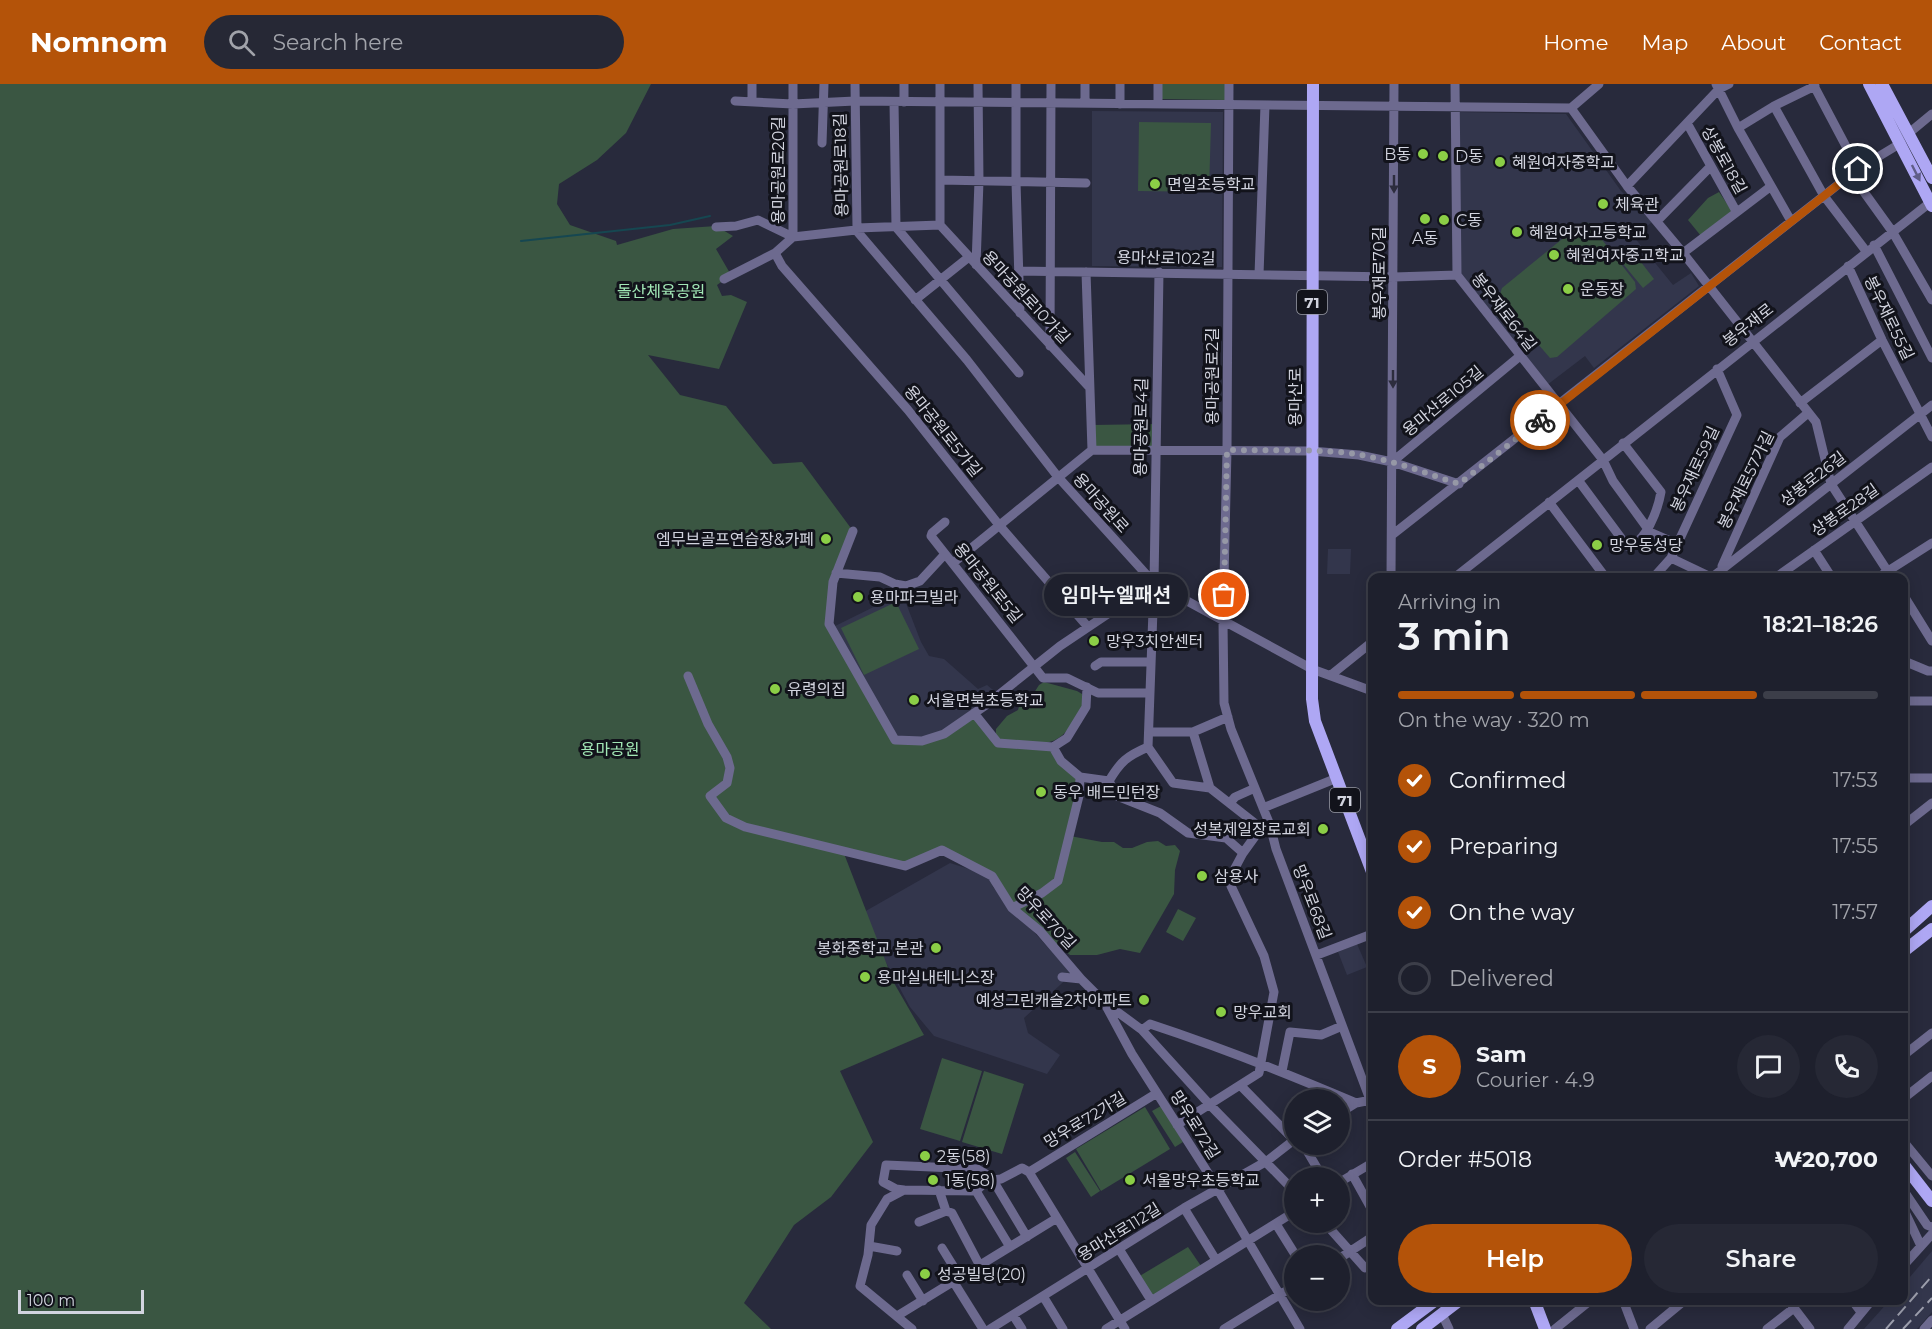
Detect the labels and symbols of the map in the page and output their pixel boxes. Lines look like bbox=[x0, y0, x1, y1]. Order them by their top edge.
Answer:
street label: 용마공원로18길 bbox=[831, 113, 851, 217]
street label: 용마공원로20길 bbox=[769, 116, 788, 224]
street label: 상봉로18길 bbox=[1698, 123, 1750, 197]
pin bbox=[1832, 143, 1883, 194]
place label: B동 bbox=[1384, 145, 1411, 164]
marker: B동 bbox=[1416, 147, 1430, 161]
place label: D동 bbox=[1455, 147, 1483, 166]
marker: D동 bbox=[1436, 149, 1450, 163]
place label: 혜원여자중학교 bbox=[1512, 153, 1615, 172]
marker: 혜원여자중학교 bbox=[1493, 155, 1507, 169]
one-way arrow bbox=[1911, 165, 1920, 182]
place label: 면일초등학교 bbox=[1167, 175, 1255, 194]
one-way arrow bbox=[1389, 175, 1399, 194]
marker: 면일초등학교 bbox=[1148, 177, 1162, 191]
place label: 체육관 bbox=[1615, 195, 1659, 214]
marker: 체육관 bbox=[1596, 197, 1610, 211]
place label: C동 bbox=[1456, 211, 1482, 230]
marker: A동 bbox=[1418, 212, 1432, 226]
marker: C동 bbox=[1437, 213, 1451, 227]
place label: 혜원여자고등학교 bbox=[1529, 223, 1647, 242]
marker: 혜원여자고등학교 bbox=[1510, 225, 1524, 239]
street label: 봉우재로70길 bbox=[1370, 226, 1389, 320]
place label: A동 bbox=[1412, 229, 1438, 248]
place label: 혜원여자중고학교 bbox=[1566, 246, 1684, 265]
street label: 용마공원로10가길 bbox=[978, 247, 1074, 347]
street label: 용마산로102길 bbox=[1116, 248, 1216, 268]
marker: 혜원여자중고학교 bbox=[1547, 248, 1561, 262]
street label: 봉우재로64길 bbox=[1468, 269, 1540, 355]
street label: 봉우재로55길 bbox=[1860, 273, 1918, 363]
place label: 운동장 bbox=[1580, 280, 1624, 299]
park label: 돌산체육공원 bbox=[617, 282, 705, 301]
marker: 운동장 bbox=[1561, 282, 1575, 296]
road number: 71 bbox=[1297, 290, 1327, 314]
street label: 봉우재로 bbox=[1719, 299, 1777, 351]
street label: 용마공원로2길 bbox=[1203, 327, 1222, 425]
street label: 용마산로105길 bbox=[1399, 362, 1487, 440]
street label: 용마산로 bbox=[1286, 367, 1305, 426]
one-way arrow bbox=[1388, 370, 1398, 389]
street label: 용마공원로4길 bbox=[1131, 377, 1151, 477]
street label: 용마공원로5가길 bbox=[900, 381, 986, 481]
courier bbox=[1510, 390, 1570, 450]
street label: 봉우재로59길 bbox=[1667, 423, 1723, 515]
street label: 봉우재로57가길 bbox=[1714, 428, 1778, 532]
street label: 상봉로26길 bbox=[1777, 448, 1849, 510]
street label: 용마공원로 bbox=[1069, 469, 1133, 537]
street label: 상봉로28길 bbox=[1808, 480, 1882, 540]
place label: 엠무브골프연습장&카페 bbox=[656, 530, 814, 549]
marker: 엠무브골프연습장&카페 bbox=[819, 532, 833, 546]
place label: 망우동성당 bbox=[1609, 536, 1683, 555]
marker: 망우동성당 bbox=[1590, 538, 1604, 552]
street label: 용마공원로5길 bbox=[950, 539, 1026, 627]
pin bbox=[1198, 569, 1249, 620]
callout: 임마누엘패션 bbox=[1044, 574, 1188, 616]
place label: 용마파크빌라 bbox=[870, 588, 959, 607]
marker: 용마파크빌라 bbox=[851, 590, 865, 604]
place label: 망우3치안센터 bbox=[1106, 632, 1203, 651]
marker: 망우3치안센터 bbox=[1087, 634, 1101, 648]
place label: 유령의집 bbox=[787, 680, 846, 699]
marker: 유령의집 bbox=[768, 682, 782, 696]
place label: 서울면북초등학교 bbox=[926, 691, 1044, 710]
marker: 서울면북초등학교 bbox=[907, 693, 921, 707]
park label: 용마공원 bbox=[581, 740, 639, 759]
place label: 동우 배드민턴장 bbox=[1053, 783, 1161, 802]
marker: 동우 배드민턴장 bbox=[1034, 785, 1048, 799]
road number: 71 bbox=[1330, 788, 1360, 812]
place label: 성복제일장로교회 bbox=[1193, 820, 1311, 839]
marker: 성복제일장로교회 bbox=[1316, 822, 1330, 836]
street label: 망우로68길 bbox=[1289, 862, 1335, 942]
place label: 삼용사 bbox=[1214, 867, 1258, 886]
marker: 삼용사 bbox=[1195, 869, 1209, 883]
street label: 망우로70길 bbox=[1012, 883, 1080, 953]
place label: 봉화중학교 본관 bbox=[817, 939, 924, 958]
marker: 봉화중학교 본관 bbox=[929, 941, 943, 955]
place label: 용마실내테니스장 bbox=[877, 968, 995, 987]
marker: 용마실내테니스장 bbox=[858, 970, 872, 984]
place label: 예성그린캐슬2차아파트 bbox=[976, 991, 1132, 1010]
marker: 예성그린캐슬2차아파트 bbox=[1137, 993, 1151, 1007]
place label: 망우교회 bbox=[1233, 1003, 1292, 1022]
marker: 망우교회 bbox=[1214, 1005, 1228, 1019]
street label: 망우로72길 bbox=[1166, 1087, 1224, 1163]
street label: 망우로72가길 bbox=[1041, 1088, 1129, 1152]
place label: 2동(58) bbox=[937, 1147, 991, 1166]
marker: 2동(58) bbox=[918, 1149, 932, 1163]
place label: 1동(58) bbox=[945, 1171, 995, 1190]
place label: 서울망우초등학교 bbox=[1142, 1171, 1260, 1190]
marker: 1동(58) bbox=[926, 1173, 940, 1187]
marker: 서울망우초등학교 bbox=[1123, 1173, 1137, 1187]
street label: 용마산로112길 bbox=[1074, 1199, 1164, 1265]
place label: 성공빌딩(20) bbox=[937, 1265, 1026, 1284]
marker: 성공빌딩(20) bbox=[918, 1267, 932, 1281]
scale bar bbox=[18, 1287, 144, 1314]

